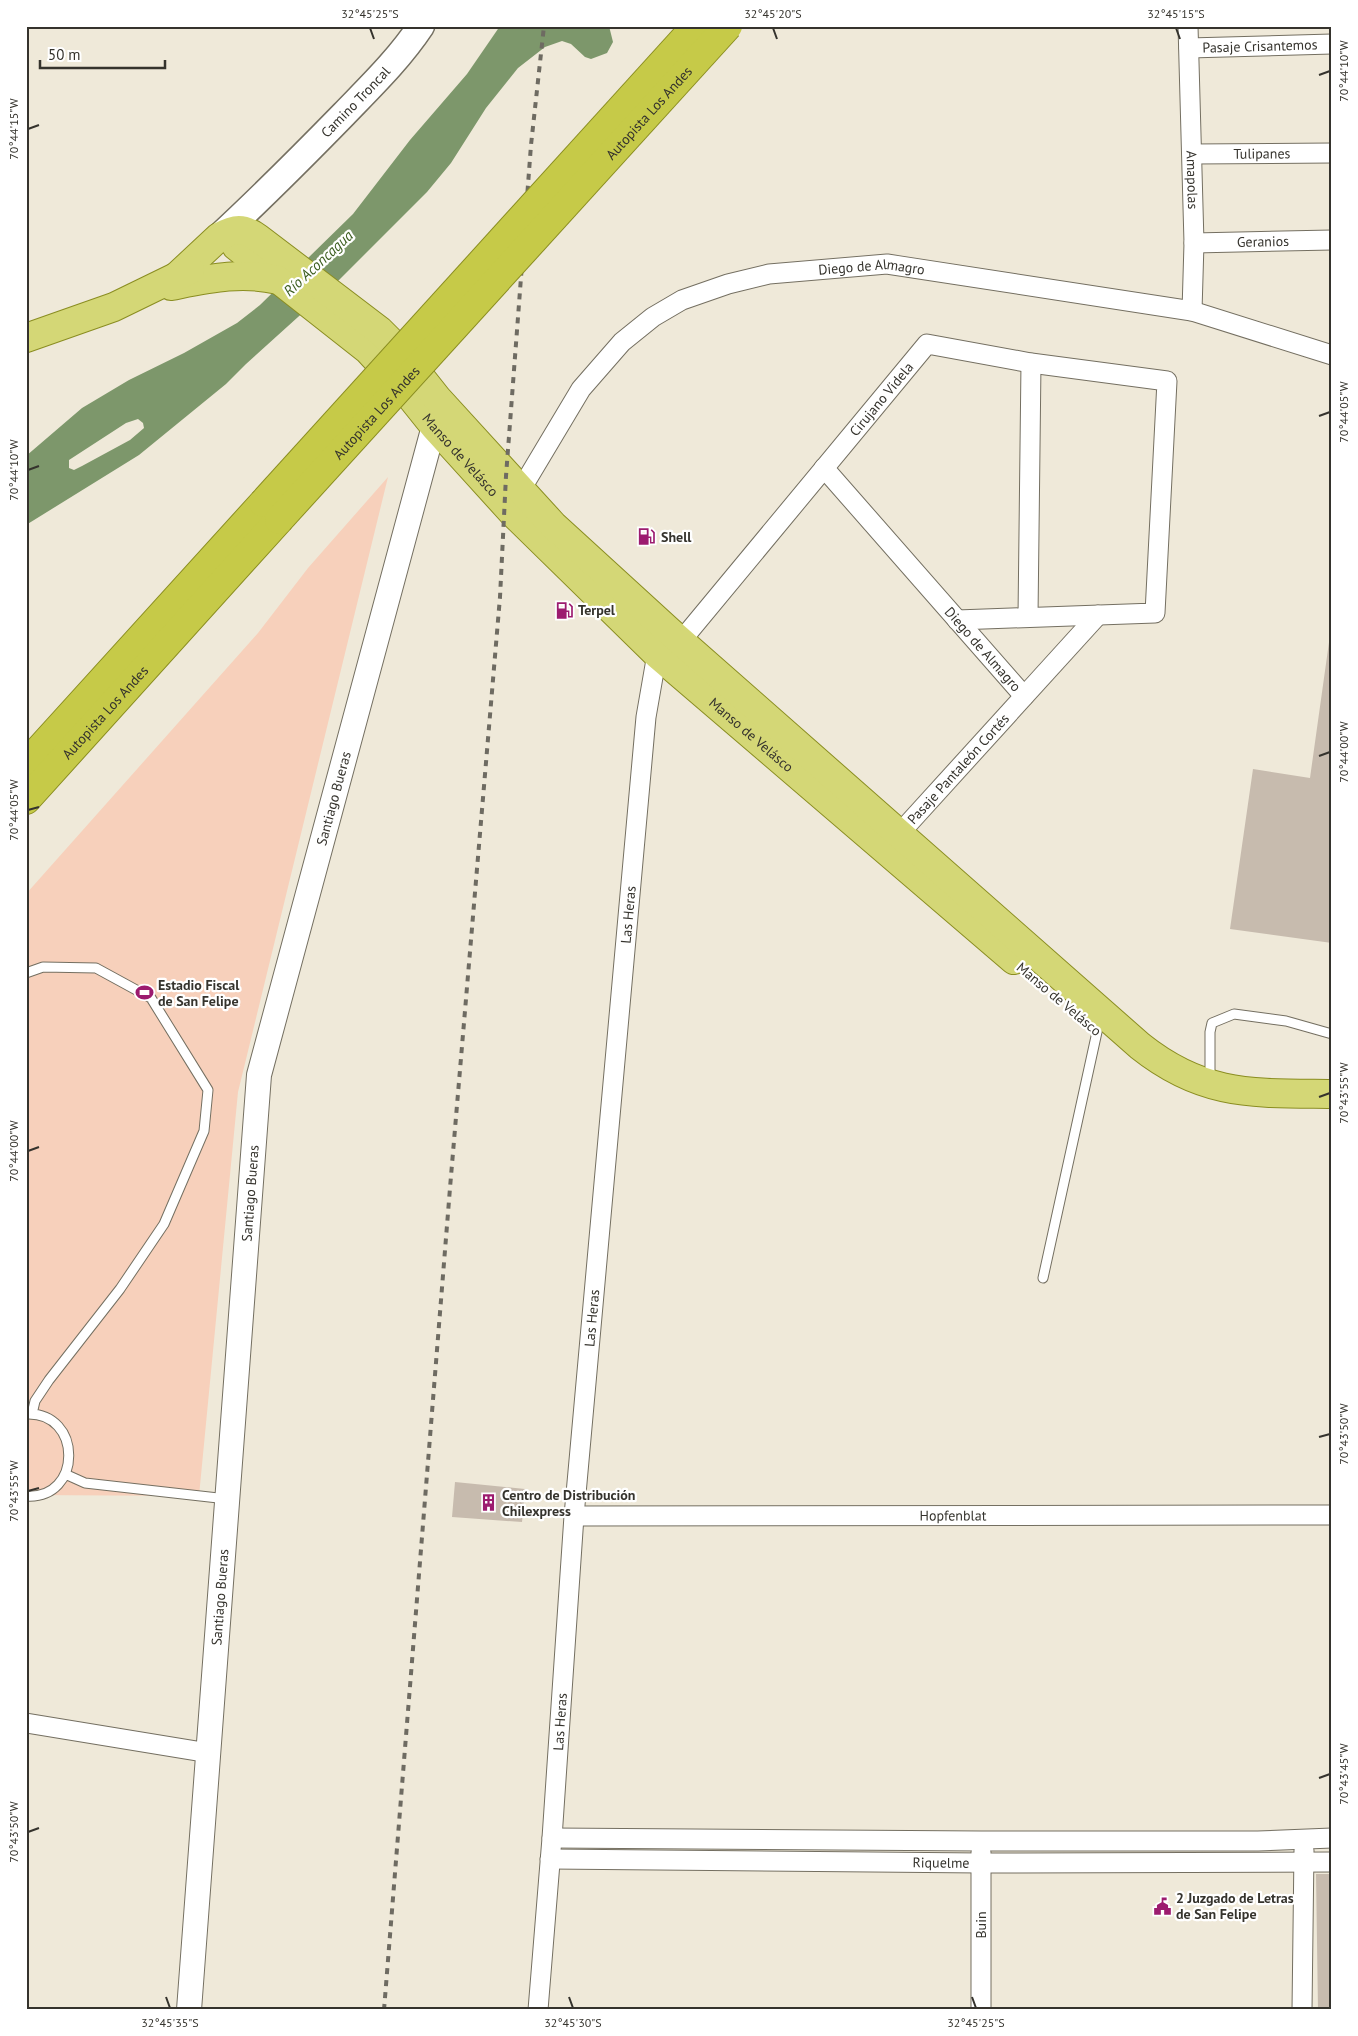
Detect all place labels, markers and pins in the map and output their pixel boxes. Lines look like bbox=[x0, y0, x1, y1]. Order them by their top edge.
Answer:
fuel station icon: Shell bbox=[637, 527, 657, 547]
place label: Shell bbox=[661, 528, 692, 546]
fuel station icon: Terpel bbox=[554, 600, 574, 620]
place label: Terpel bbox=[578, 601, 616, 619]
place label: Estadio Fiscal de San Felipe bbox=[158, 976, 240, 1010]
sports icon: Estadio Fiscal de San Felipe bbox=[134, 983, 154, 1003]
place label: Centro de Distribución Chilexpress bbox=[502, 1486, 635, 1520]
building icon: Centro de Distribución Chilexpress bbox=[478, 1493, 498, 1513]
place label: 2 Juzgado de Letras de San Felipe bbox=[1176, 1889, 1294, 1923]
public building icon: 2 Juzgado de Letras de San Felipe bbox=[1152, 1896, 1172, 1916]

